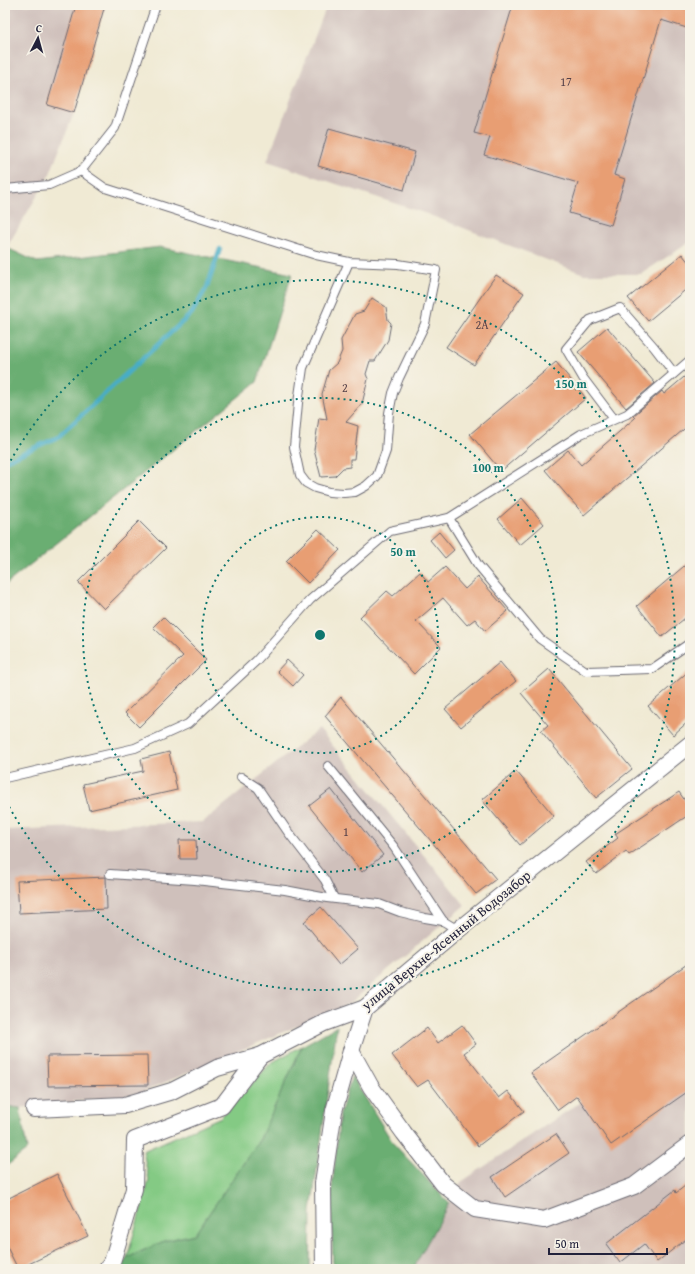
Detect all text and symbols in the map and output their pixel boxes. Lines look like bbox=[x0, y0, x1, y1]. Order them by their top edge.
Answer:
north arrow bbox=[18, 18, 58, 58]
text: С bbox=[35, 20, 43, 36]
house number: 17 bbox=[560, 73, 572, 90]
house number: 2А bbox=[475, 316, 489, 333]
text: 150 m bbox=[555, 375, 588, 392]
house number: 2 bbox=[342, 379, 348, 396]
text: 100 m bbox=[472, 459, 505, 476]
text: 50 m bbox=[390, 543, 416, 560]
centre of rings bbox=[313, 628, 327, 642]
house number: 1 bbox=[343, 823, 349, 840]
street label: улица Верхне-Ясенный Водозабор bbox=[356, 865, 535, 1015]
scale bar bbox=[549, 1230, 667, 1256]
text: 50 m bbox=[555, 1235, 579, 1252]

